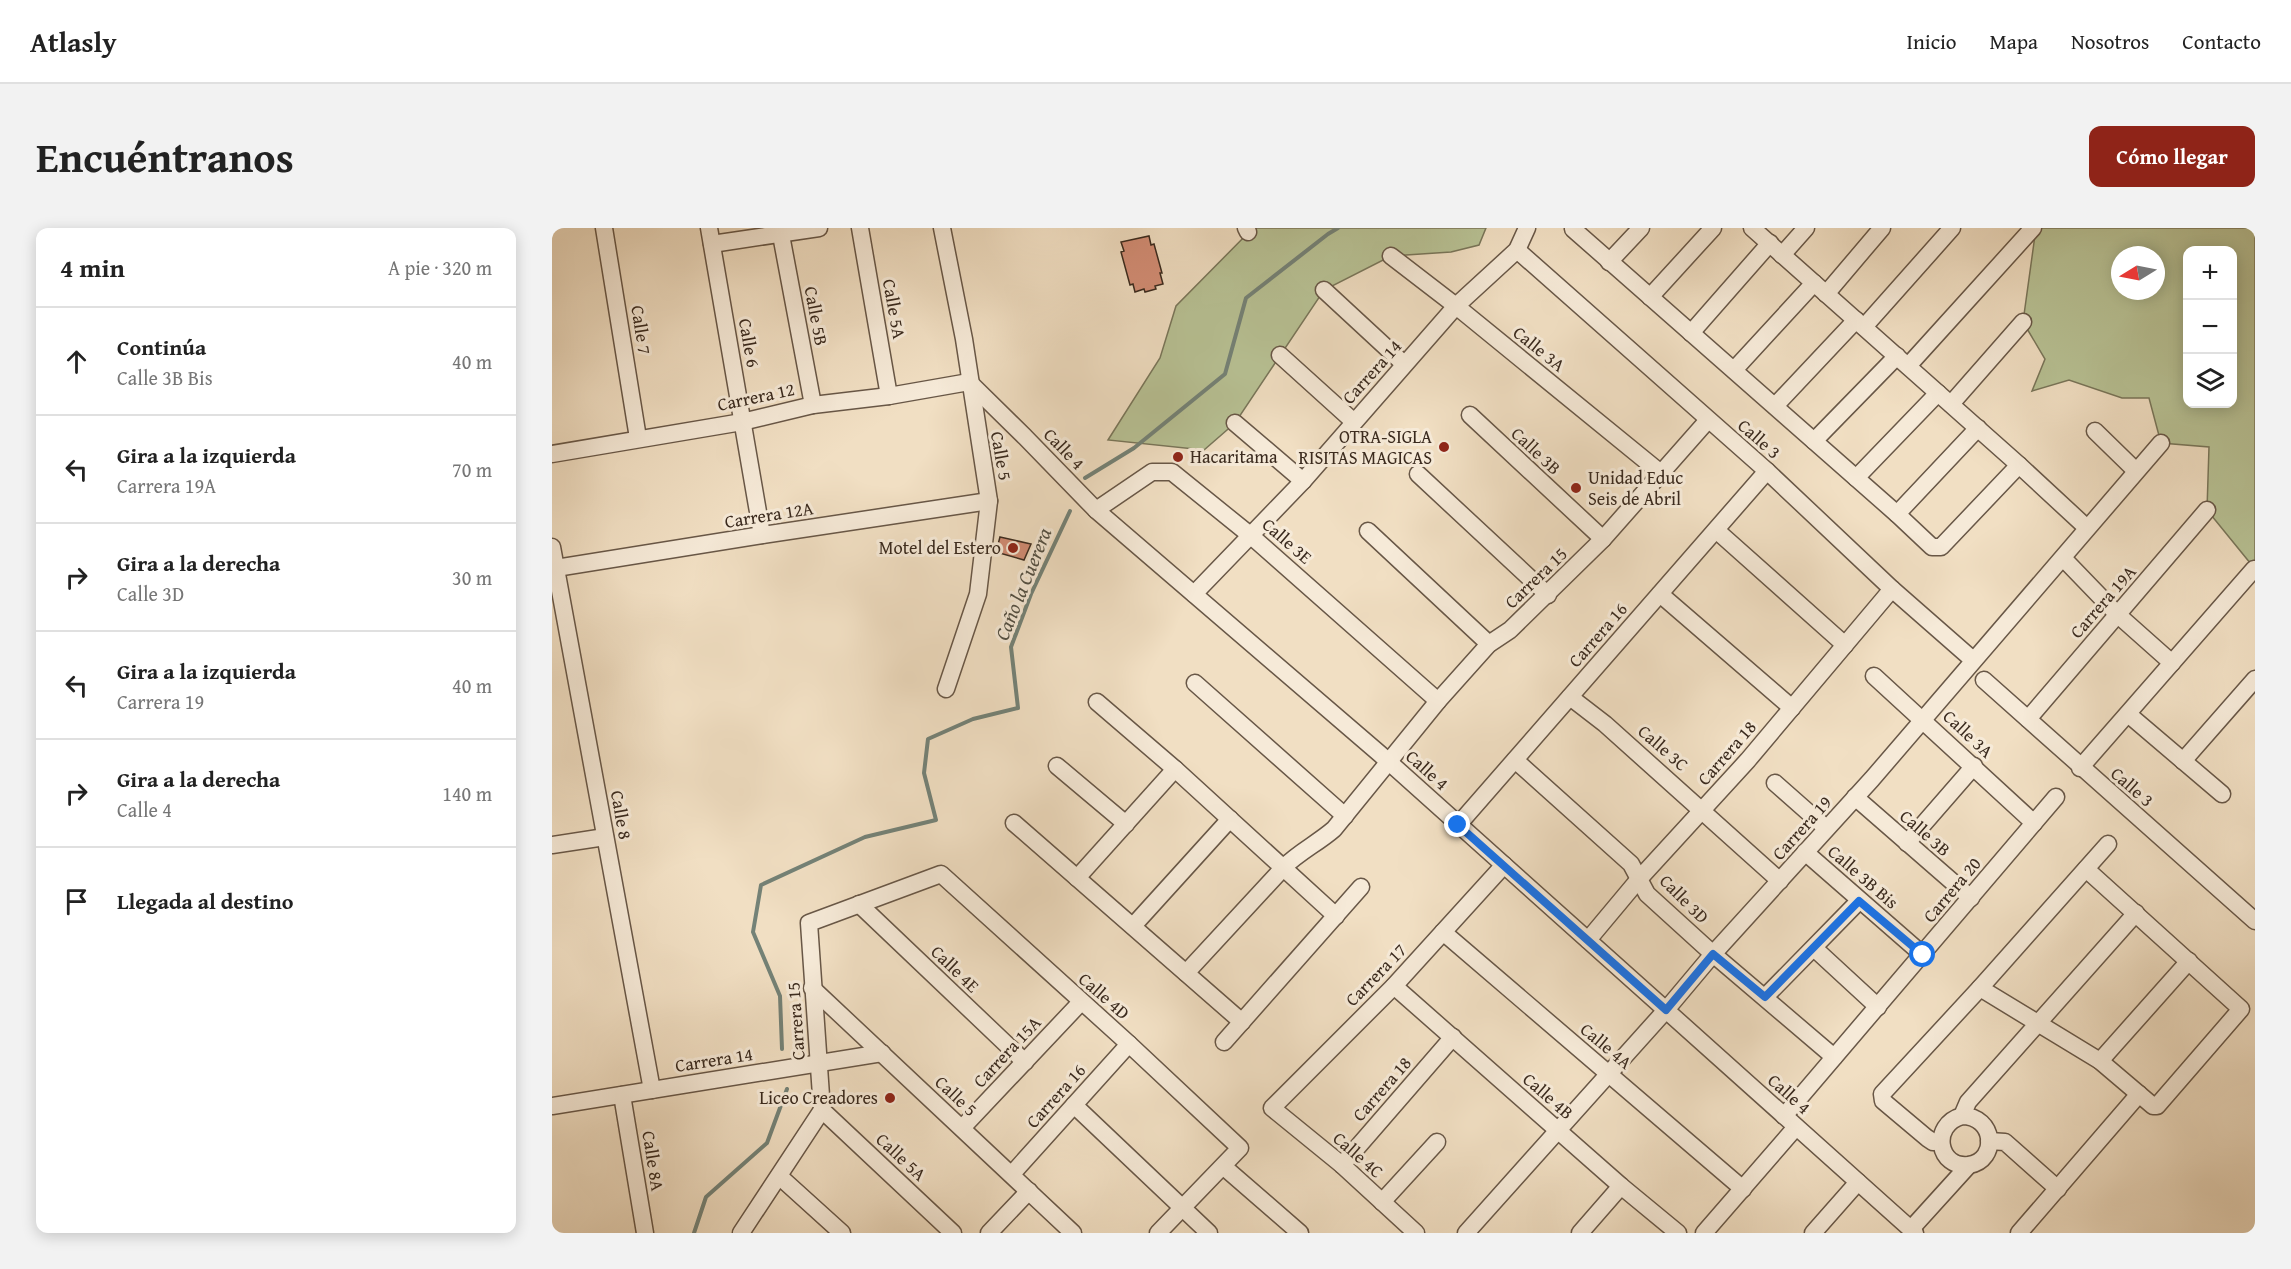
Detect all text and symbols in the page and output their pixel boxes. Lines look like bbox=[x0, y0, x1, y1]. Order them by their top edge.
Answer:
text: Atlasly bbox=[30, 21, 117, 62]
text: Inicio bbox=[1907, 26, 1957, 57]
text: Mapa bbox=[1990, 26, 2038, 57]
text: Nosotros bbox=[2071, 26, 2149, 57]
text: Contacto bbox=[2182, 26, 2261, 57]
text: Encuéntranos bbox=[36, 126, 294, 187]
button: Cómo llegar bbox=[2089, 126, 2255, 187]
north arrow bbox=[2111, 246, 2165, 300]
map controls bbox=[2183, 246, 2237, 408]
button: + bbox=[2183, 246, 2237, 300]
text: 4 min bbox=[60, 248, 125, 287]
text: A pie · 320 m bbox=[388, 253, 492, 282]
street label: Calle 5A bbox=[876, 277, 913, 341]
street label: Calle 5B bbox=[798, 284, 835, 348]
button: − bbox=[2183, 300, 2237, 354]
street label: Calle 7 bbox=[624, 303, 659, 356]
street label: Calle 6 bbox=[732, 316, 767, 370]
street label: Calle 3A bbox=[1507, 319, 1571, 378]
text: Continúa bbox=[117, 331, 206, 363]
street label: Carrera 14 bbox=[1335, 334, 1408, 410]
icon: ahead bbox=[60, 345, 93, 378]
text: 40 m bbox=[452, 347, 492, 376]
button: layers bbox=[2183, 354, 2237, 408]
text: Calle 3B Bis bbox=[117, 363, 213, 392]
street label: Carrera 12 bbox=[715, 375, 797, 418]
street label: Calle 3 bbox=[1732, 412, 1787, 465]
street label: Calle 3B bbox=[1505, 420, 1567, 481]
street label: Calle 4 bbox=[1037, 421, 1091, 476]
place label: OTRA-SIGLA RISITAS MAGICAS bbox=[1299, 423, 1432, 471]
street label: Calle 5 bbox=[984, 429, 1019, 483]
text: Gira a la izquierda bbox=[117, 439, 296, 471]
marker: OTRA-SIGLA RISITAS MAGICAS bbox=[1437, 440, 1451, 454]
place label: Hacaritama bbox=[1190, 443, 1278, 470]
marker: Hacaritama bbox=[1171, 450, 1185, 464]
icon: left bbox=[60, 453, 93, 486]
text: 70 m bbox=[452, 455, 492, 484]
place label: Unidad Educ Seis de Abril bbox=[1588, 464, 1683, 512]
text: Carrera 19A bbox=[117, 471, 216, 500]
marker: Unidad Educ Seis de Abril bbox=[1569, 481, 1583, 495]
street label: Carrera 12A bbox=[723, 494, 815, 535]
street label: Calle 3E bbox=[1256, 511, 1318, 570]
water label: Caño la Cuerera bbox=[987, 522, 1059, 644]
place label: Motel del Estero bbox=[879, 534, 1001, 561]
marker: Motel del Estero bbox=[1006, 541, 1020, 555]
street label: Carrera 15 bbox=[1498, 541, 1573, 615]
text: Gira a la derecha bbox=[117, 547, 280, 579]
street label: Carrera 19A bbox=[2063, 559, 2142, 644]
icon: right bbox=[60, 561, 93, 594]
text: 30 m bbox=[452, 563, 492, 592]
text: Calle 3D bbox=[117, 579, 184, 608]
street label: Carrera 16 bbox=[1562, 596, 1634, 673]
text: Gira a la izquierda bbox=[117, 655, 296, 687]
icon: left bbox=[60, 669, 93, 702]
text: 40 m bbox=[452, 671, 492, 700]
text: Carrera 19 bbox=[117, 687, 204, 716]
street label: Calle 3A bbox=[1937, 703, 2000, 764]
street label: Carrera 18 bbox=[1691, 714, 1763, 791]
street label: Calle 3C bbox=[1632, 718, 1695, 777]
street label: Calle 4 bbox=[1400, 743, 1455, 796]
street label: Calle 3 bbox=[2105, 760, 2160, 813]
text: Gira a la derecha bbox=[117, 763, 280, 795]
icon: right bbox=[60, 777, 93, 810]
text: 140 m bbox=[442, 779, 492, 808]
street label: Calle 8 bbox=[604, 788, 639, 842]
street label: Carrera 19 bbox=[1765, 790, 1838, 866]
text: Calle 4 bbox=[117, 795, 172, 824]
street label: Calle 3B bbox=[1894, 803, 1957, 862]
route end bbox=[1444, 811, 1470, 837]
street label: Calle 3B Bis bbox=[1822, 838, 1905, 915]
street label: Carrera 20 bbox=[1916, 851, 1987, 928]
street label: Calle 3D bbox=[1653, 868, 1715, 930]
icon: arrive bbox=[60, 885, 93, 918]
text: Llegada al destino bbox=[117, 885, 293, 917]
street label: Carrera 17 bbox=[1339, 937, 1413, 1012]
street label: Calle 4E bbox=[925, 939, 986, 999]
route start bbox=[1909, 941, 1935, 967]
street label: Calle 4D bbox=[1073, 966, 1136, 1026]
street label: Carrera 15 bbox=[779, 981, 812, 1061]
street label: Carrera 15A bbox=[966, 1010, 1047, 1094]
street label: Calle 4A bbox=[1575, 1016, 1638, 1075]
street label: Carrera 14 bbox=[673, 1040, 755, 1079]
street label: Carrera 18 bbox=[1346, 1050, 1418, 1127]
street label: Carrera 16 bbox=[1019, 1058, 1092, 1134]
street label: Calle 4B bbox=[1517, 1066, 1580, 1125]
street label: Calle 4 bbox=[1762, 1067, 1817, 1120]
street label: Calle 5 bbox=[929, 1069, 984, 1122]
place label: Liceo Creadores bbox=[759, 1084, 878, 1111]
marker: Liceo Creadores bbox=[883, 1091, 897, 1105]
street label: Calle 4C bbox=[1327, 1125, 1390, 1184]
street label: Calle 5A bbox=[870, 1126, 933, 1187]
street label: Calle 8A bbox=[635, 1129, 672, 1193]

